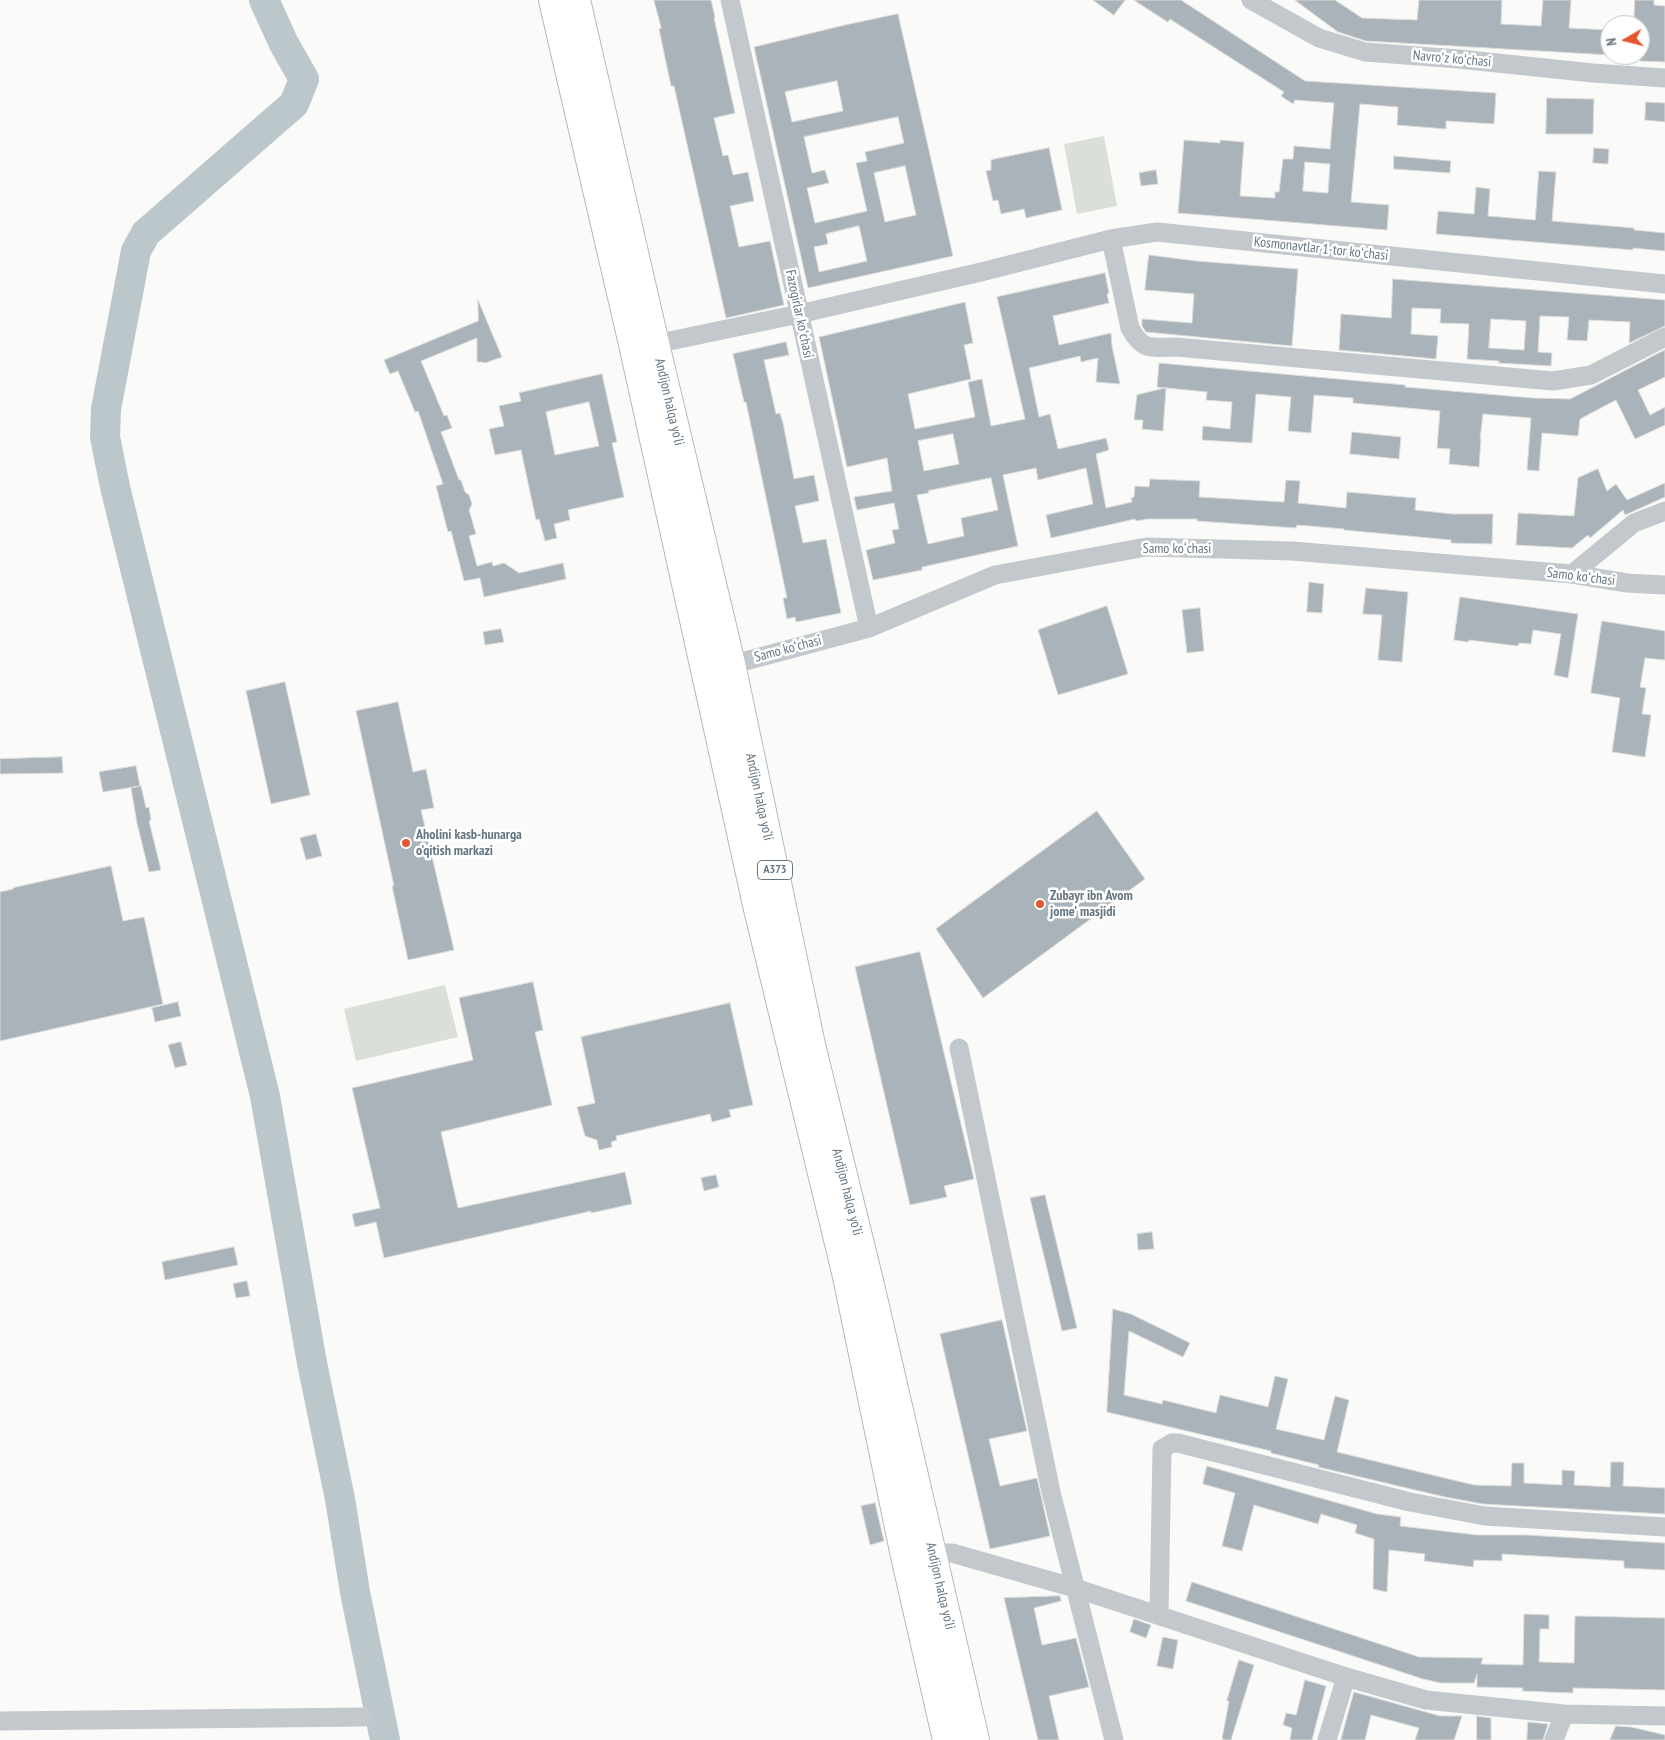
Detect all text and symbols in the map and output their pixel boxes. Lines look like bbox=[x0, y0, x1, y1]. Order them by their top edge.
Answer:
north arrow bbox=[1600, 15, 1650, 65]
text: N bbox=[1602, 37, 1621, 47]
street label: Navroʻz koʻchasi bbox=[1412, 47, 1492, 71]
street label: Kosmonavtlar 1-tor koʻchasi bbox=[1253, 234, 1389, 264]
street label: Fazogirlar koʻchasi bbox=[781, 268, 817, 360]
street label: Andijon halqa yo‘li bbox=[651, 357, 687, 447]
street label: Samo koʻchasi bbox=[1143, 541, 1211, 557]
street label: Samo koʻchasi bbox=[1546, 564, 1616, 590]
street label: Samo koʻchasi bbox=[753, 632, 823, 666]
street label: Andijon halqa yo‘li bbox=[742, 752, 776, 842]
place label: Aholini kasb-hunarga o'qitish markazi bbox=[416, 827, 522, 860]
marker: Aholini kasb-hunarga o'qitish markazi bbox=[400, 837, 412, 849]
road number: A373 bbox=[758, 860, 792, 880]
place label: Zubayr ibn Avom jome' masjidi bbox=[1050, 888, 1133, 920]
marker: Zubayr ibn Avom jome' masjidi bbox=[1034, 898, 1046, 910]
street label: Andijon halqa yo‘li bbox=[828, 1147, 866, 1237]
street label: Andijon halqa yo‘li bbox=[922, 1541, 958, 1631]

